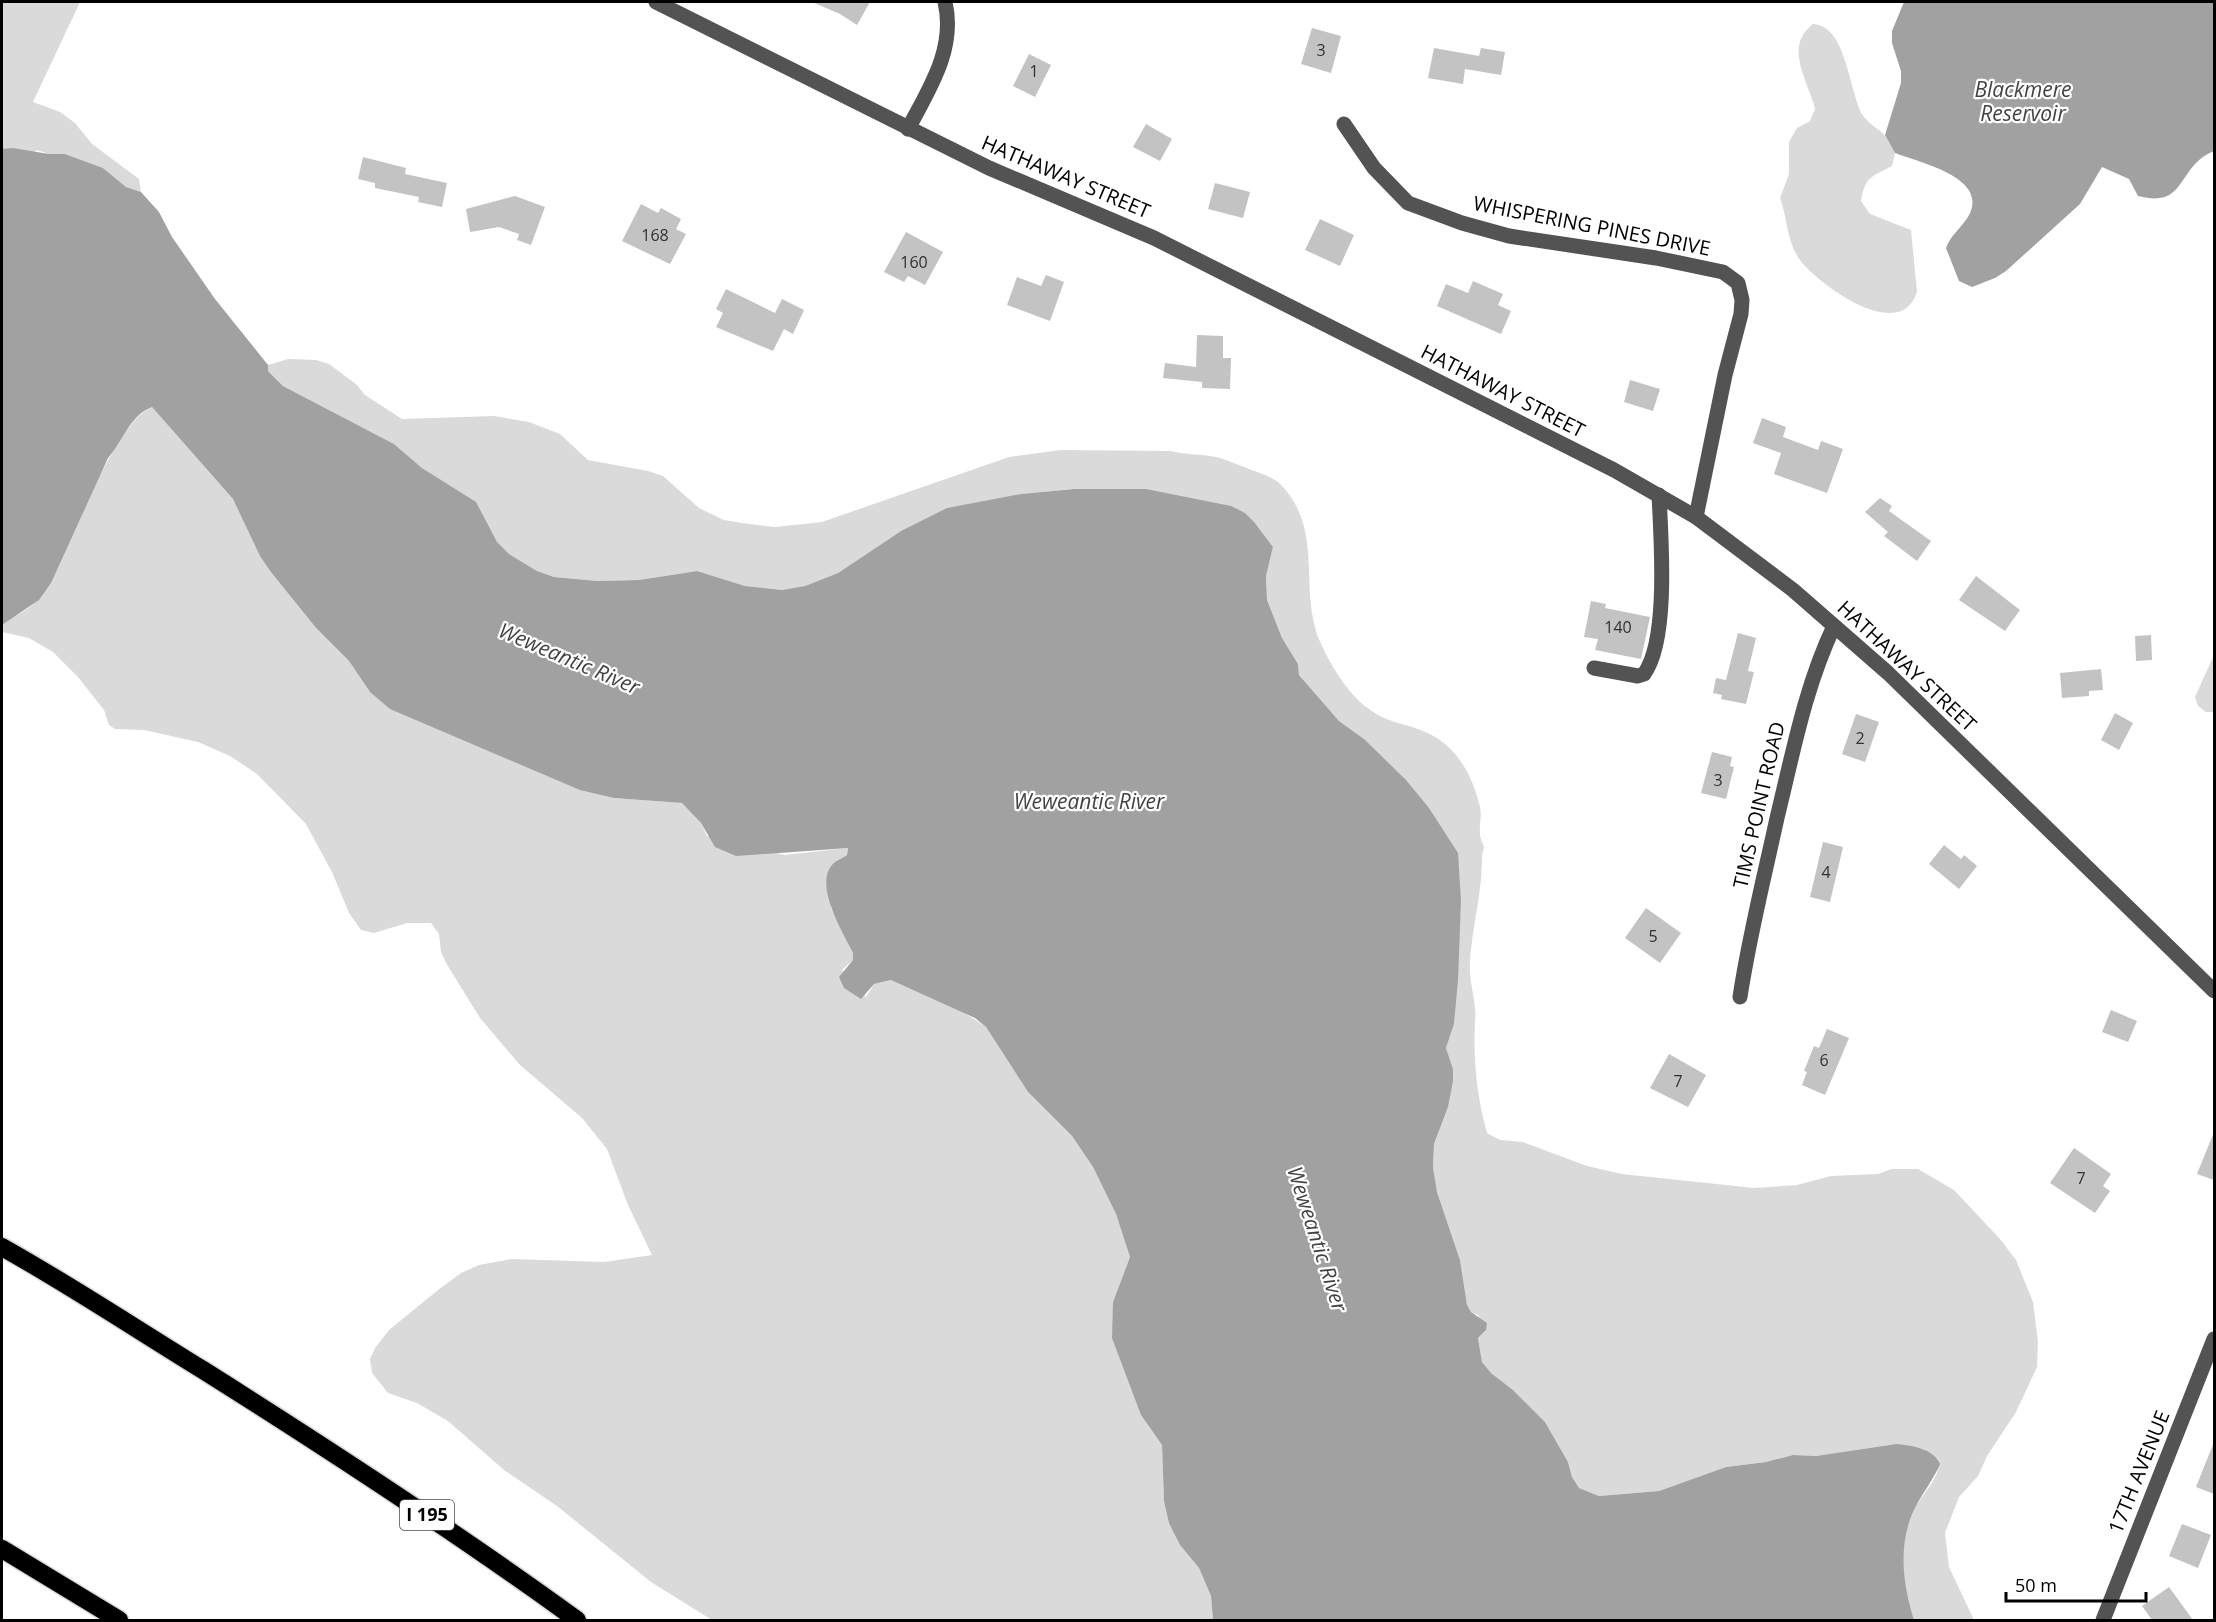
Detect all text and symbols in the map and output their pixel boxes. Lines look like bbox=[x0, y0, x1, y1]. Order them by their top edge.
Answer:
house number: 3 bbox=[1316, 39, 1326, 61]
house number: 1 bbox=[1029, 60, 1039, 82]
water label: Blackmere Reservoir bbox=[1974, 75, 2072, 127]
street label: HATHAWAY STREET bbox=[978, 129, 1155, 224]
street label: WHISPERING PINES DRIVE bbox=[1471, 189, 1713, 262]
house number: 168 bbox=[641, 224, 669, 246]
house number: 160 bbox=[900, 251, 928, 273]
street label: HATHAWAY STREET bbox=[1417, 337, 1590, 444]
street label: HATHAWAY STREET bbox=[1832, 594, 1983, 737]
water label: Weweantic River bbox=[495, 616, 645, 701]
house number: 140 bbox=[1604, 616, 1632, 638]
street label: TIMS POINT ROAD bbox=[1726, 719, 1791, 891]
house number: 2 bbox=[1855, 727, 1865, 749]
house number: 3 bbox=[1713, 769, 1723, 791]
water label: Weweantic River bbox=[1014, 787, 1165, 815]
house number: 4 bbox=[1821, 861, 1831, 883]
house number: 5 bbox=[1648, 925, 1658, 947]
house number: 6 bbox=[1819, 1049, 1829, 1071]
house number: 7 bbox=[1673, 1070, 1683, 1092]
water label: Weweantic River bbox=[1281, 1163, 1355, 1315]
house number: 7 bbox=[2076, 1167, 2086, 1189]
street label: 17TH AVENUE bbox=[2102, 1406, 2175, 1537]
road number: I 195 bbox=[400, 1500, 454, 1530]
scale bar bbox=[2006, 1565, 2146, 1603]
text: 50 m bbox=[2015, 1573, 2057, 1597]

